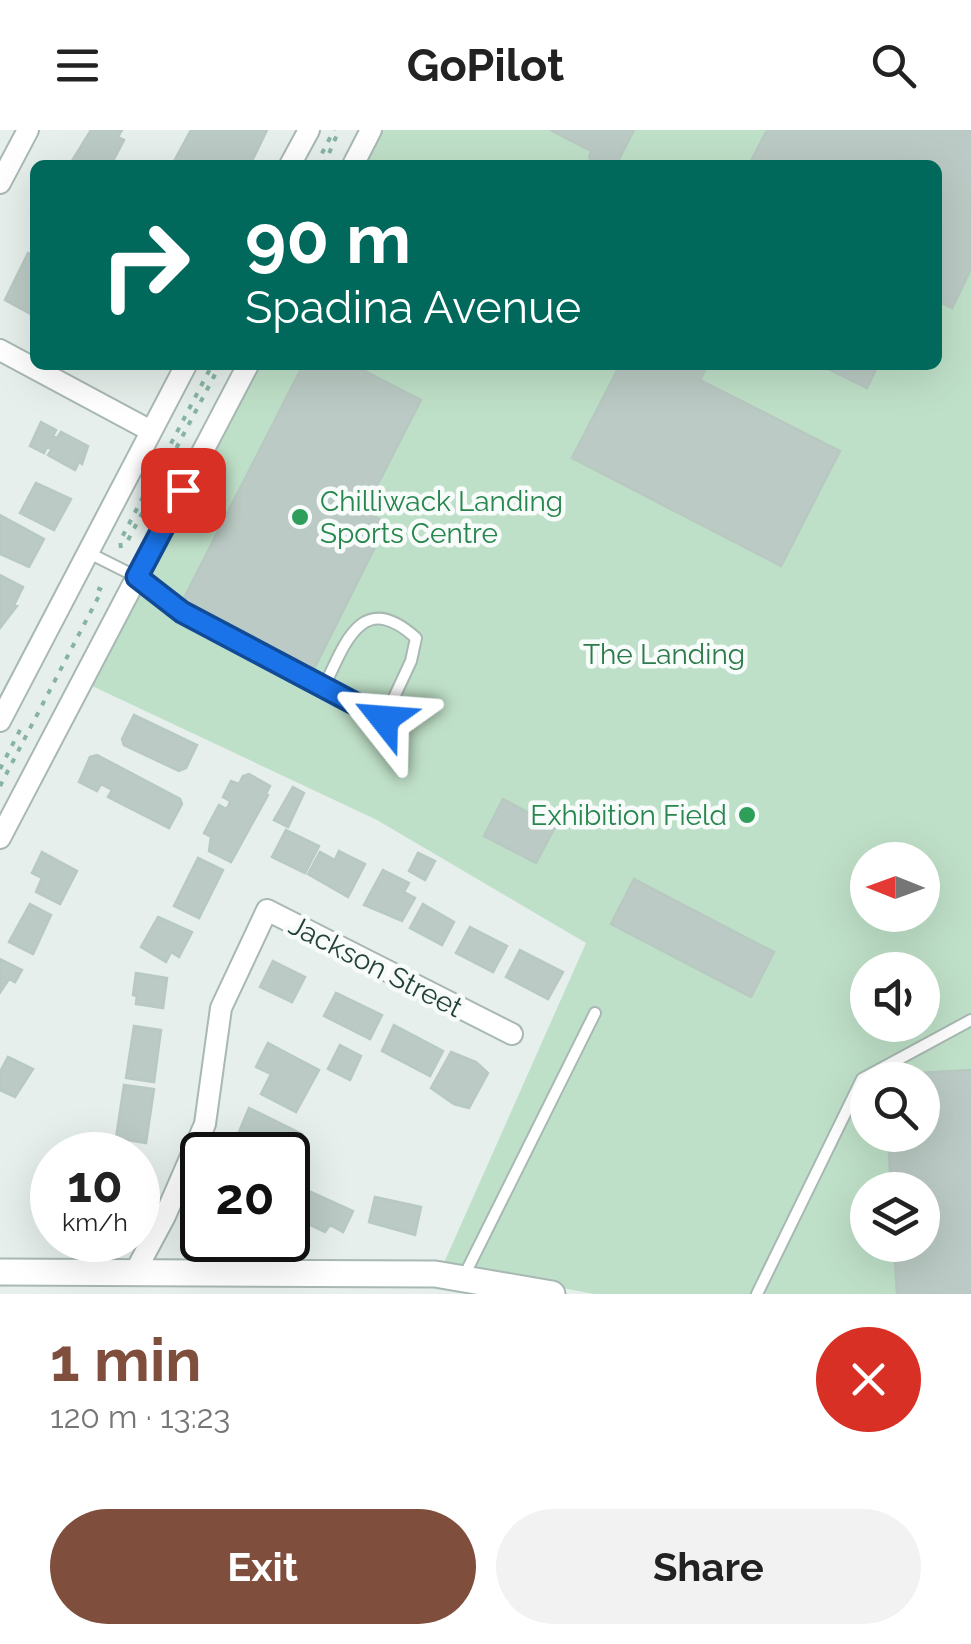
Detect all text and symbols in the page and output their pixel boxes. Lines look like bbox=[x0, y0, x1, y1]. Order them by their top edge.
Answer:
icon: menu bbox=[50, 38, 105, 93]
icon: search bbox=[866, 38, 921, 93]
text: GoPilot bbox=[407, 39, 564, 92]
text: 90 m bbox=[245, 197, 411, 279]
icon: right bbox=[80, 200, 210, 330]
text: Spadina Avenue bbox=[245, 281, 581, 334]
pin bbox=[141, 448, 226, 533]
icon: arrive bbox=[156, 463, 211, 518]
place label: Chilliwack Landing Sports Centre bbox=[320, 485, 563, 550]
marker: Chilliwack Landing Sports Centre bbox=[289, 506, 311, 528]
park label: The Landing bbox=[583, 638, 745, 671]
position arrow bbox=[332, 667, 436, 771]
place label: Exhibition Field bbox=[530, 799, 727, 832]
marker: Exhibition Field bbox=[736, 804, 758, 826]
north arrow bbox=[850, 842, 940, 932]
map controls bbox=[850, 842, 940, 1262]
street label: Jackson Street bbox=[284, 909, 468, 1025]
button: sound bbox=[850, 952, 940, 1042]
button: search bbox=[850, 1062, 940, 1152]
speed limit sign: 20 bbox=[180, 1132, 310, 1262]
text: 10 bbox=[67, 1155, 123, 1214]
button: layers bbox=[850, 1172, 940, 1262]
text: km/h bbox=[62, 1207, 128, 1237]
text: 1 min bbox=[50, 1325, 201, 1395]
button: close bbox=[816, 1327, 921, 1432]
text: 120 m · 13:23 bbox=[50, 1398, 230, 1435]
button: Exit bbox=[50, 1509, 476, 1624]
button: Share bbox=[496, 1509, 921, 1624]

